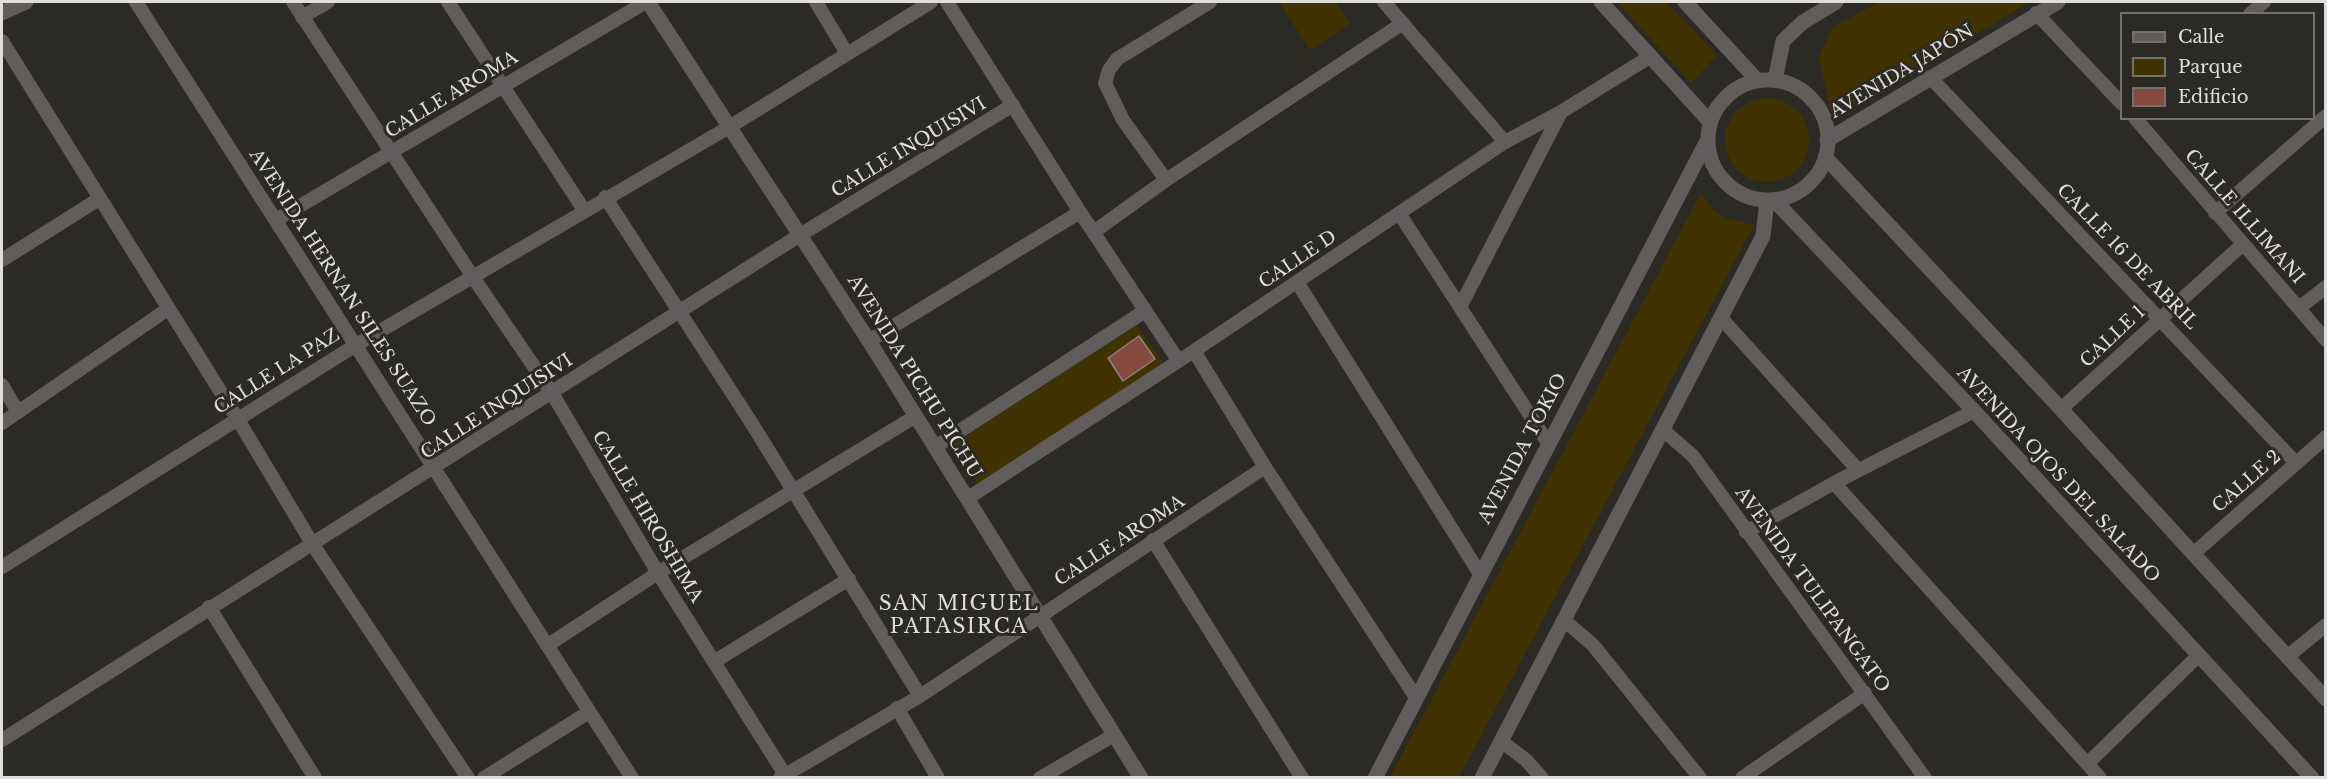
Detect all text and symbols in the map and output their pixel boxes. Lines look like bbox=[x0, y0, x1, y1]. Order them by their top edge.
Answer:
legend bbox=[2120, 12, 2315, 120]
street label: AVENIDA JAPÓN bbox=[1826, 20, 1978, 124]
text: Calle bbox=[2178, 26, 2224, 48]
street label: CALLE AROMA bbox=[382, 47, 522, 143]
text: Parque bbox=[2178, 56, 2243, 78]
text: Edificio bbox=[2178, 86, 2249, 108]
street label: CALLE INQUISIVI bbox=[828, 93, 990, 203]
street label: AVENIDA HERNAN SILES SUAZO bbox=[244, 145, 440, 431]
street label: CALLE ILLIMANI bbox=[2180, 145, 2308, 289]
street label: CALLE 16 DE ABRIL bbox=[2052, 180, 2202, 334]
street label: CALLE D bbox=[1255, 226, 1341, 294]
street label: AVENIDA PICHU PICHU bbox=[842, 271, 986, 483]
street label: CALLE 1 bbox=[2076, 302, 2150, 372]
street label: CALLE LA PAZ bbox=[210, 325, 344, 419]
street label: CALLE INQUISIVI bbox=[417, 350, 577, 464]
street label: AVENIDA OJOS DEL SALADO bbox=[1952, 362, 2164, 588]
street label: AVENIDA TOKIO bbox=[1474, 370, 1572, 528]
street label: CALLE HIROSHIMA bbox=[587, 427, 707, 607]
street label: CALLE 2 bbox=[2208, 446, 2286, 518]
street label: AVENIDA TULIPANGATO bbox=[1730, 483, 1894, 697]
street label: CALLE AROMA bbox=[1051, 491, 1189, 591]
district label: SAN MIGUEL PATASIRCA bbox=[879, 592, 1039, 639]

